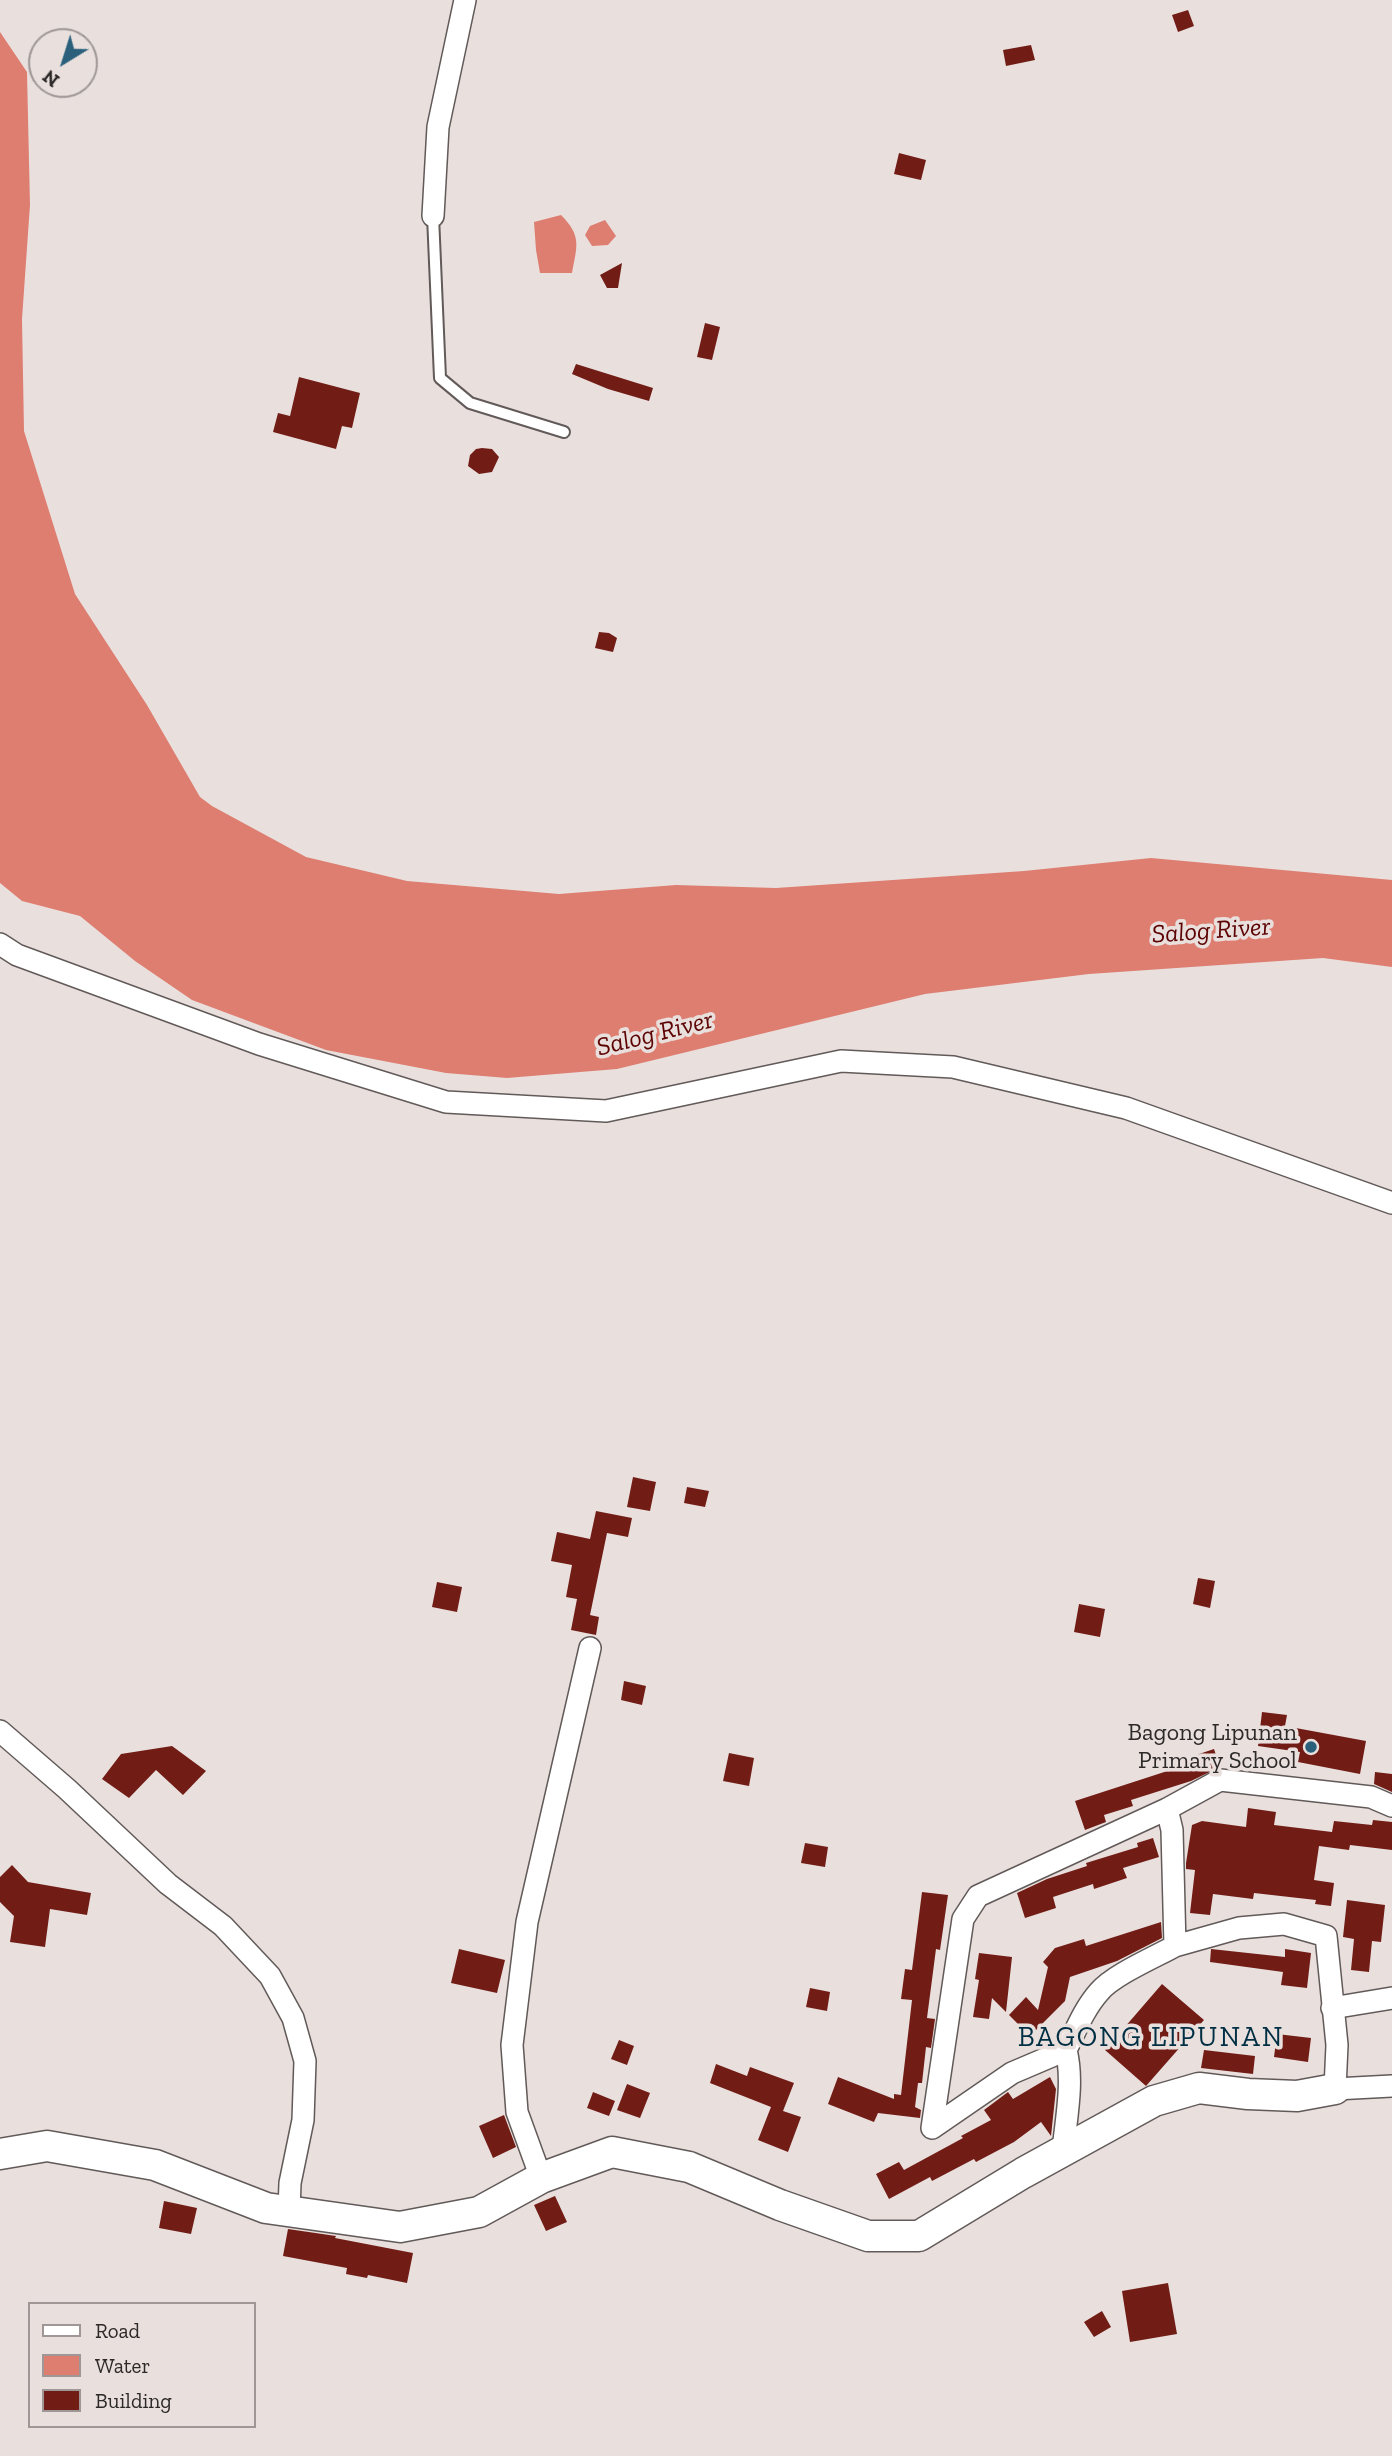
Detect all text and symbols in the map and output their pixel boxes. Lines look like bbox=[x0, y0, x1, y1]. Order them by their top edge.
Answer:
north arrow bbox=[28, 28, 98, 98]
text: N bbox=[38, 65, 64, 92]
water label: Salog River bbox=[1151, 911, 1271, 951]
water label: Salog River bbox=[594, 1004, 716, 1064]
place label: Bagong Lipunan Primary School bbox=[1128, 1719, 1297, 1775]
marker: Bagong Lipunan Primary School bbox=[1303, 1739, 1319, 1755]
district label: BAGONG LIPUNAN bbox=[1019, 2021, 1283, 2055]
legend bbox=[28, 2302, 256, 2428]
text: Road bbox=[95, 2318, 140, 2343]
text: Water bbox=[95, 2353, 150, 2378]
text: Building bbox=[95, 2388, 172, 2413]

